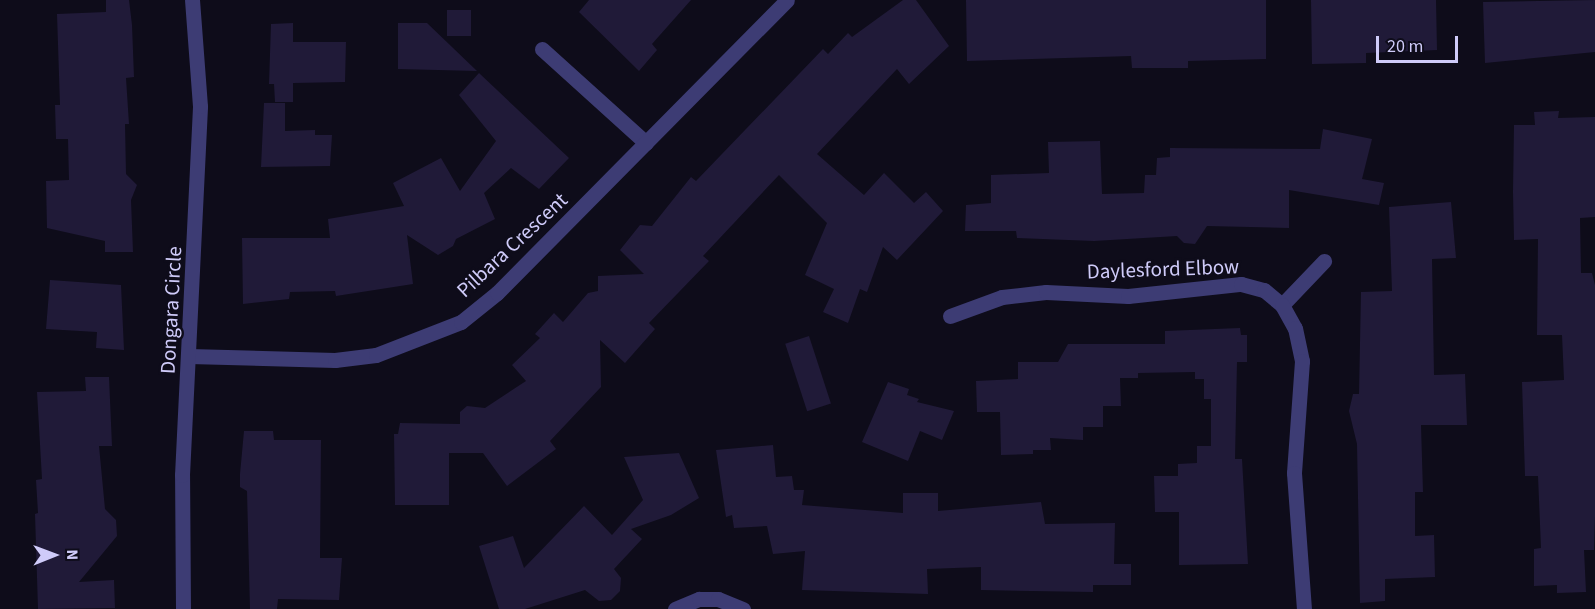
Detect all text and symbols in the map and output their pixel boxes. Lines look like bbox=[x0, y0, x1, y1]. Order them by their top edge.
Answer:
scale bar bbox=[1379, 24, 1462, 62]
text: 20 m bbox=[1387, 34, 1423, 59]
street label: Pilbara Crescent bbox=[451, 187, 573, 303]
street label: Dongara Circle bbox=[155, 246, 187, 374]
street label: Daylesford Elbow bbox=[1086, 254, 1240, 284]
north arrow bbox=[24, 525, 84, 585]
text: N bbox=[61, 549, 83, 560]

